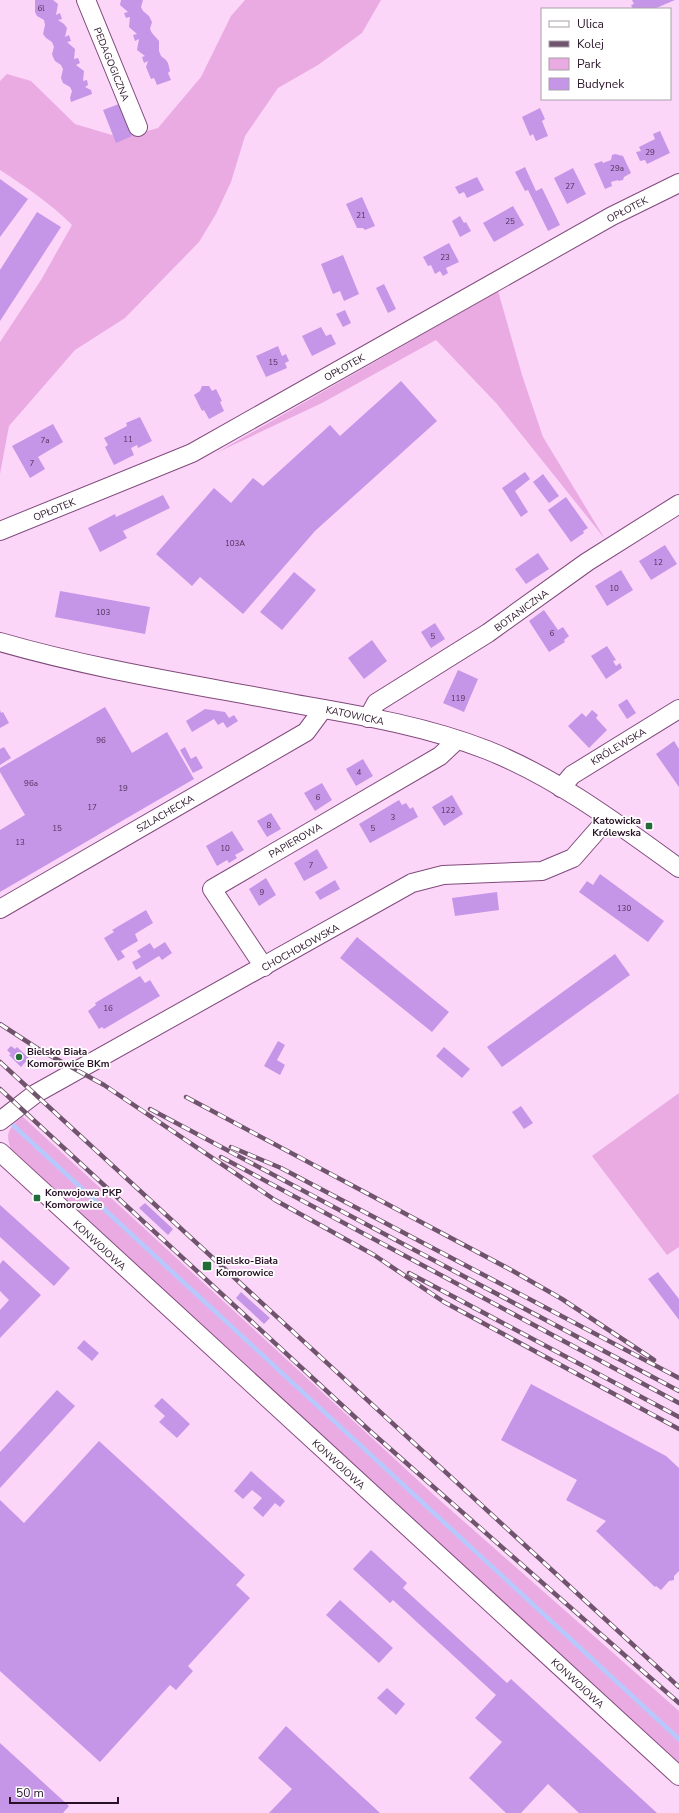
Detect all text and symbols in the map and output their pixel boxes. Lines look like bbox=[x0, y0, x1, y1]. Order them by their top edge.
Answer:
house number: 6l bbox=[37, 3, 45, 14]
legend bbox=[541, 8, 671, 100]
text: Ulica bbox=[577, 16, 604, 32]
street label: PEDAGOGICZNA bbox=[90, 25, 133, 104]
text: Kolej bbox=[577, 36, 604, 52]
text: Park bbox=[577, 56, 602, 72]
text: Budynek bbox=[577, 76, 625, 92]
house number: 29 bbox=[645, 147, 655, 158]
house number: 29a bbox=[610, 163, 624, 174]
house number: 27 bbox=[565, 181, 575, 192]
street label: OPŁOTEK bbox=[604, 193, 651, 226]
house number: 21 bbox=[356, 210, 366, 221]
house number: 25 bbox=[505, 216, 515, 227]
house number: 23 bbox=[440, 252, 450, 263]
street label: OPŁOTEK bbox=[322, 351, 368, 385]
house number: 15 bbox=[268, 357, 278, 368]
house number: 11 bbox=[123, 434, 133, 445]
house number: 7a bbox=[40, 435, 50, 446]
house number: 7 bbox=[30, 458, 35, 469]
street label: OPŁOTEK bbox=[31, 495, 78, 525]
house number: 103A bbox=[225, 538, 245, 549]
house number: 12 bbox=[653, 557, 663, 568]
house number: 10 bbox=[609, 583, 619, 594]
street label: BOTANICZNA bbox=[492, 586, 552, 635]
house number: 103 bbox=[96, 607, 110, 618]
house number: 6 bbox=[550, 628, 555, 639]
house number: 5 bbox=[431, 631, 436, 642]
house number: 119 bbox=[451, 693, 465, 704]
street label: KATOWICKA bbox=[324, 703, 386, 729]
street label: KRÓLEWSKA bbox=[588, 725, 649, 769]
house number: 96 bbox=[96, 735, 106, 746]
house number: 4 bbox=[357, 767, 362, 778]
house number: 96a bbox=[24, 778, 38, 789]
house number: 19 bbox=[118, 783, 128, 794]
street label: SZLACHECKA bbox=[134, 791, 198, 836]
house number: 6 bbox=[316, 792, 321, 803]
house number: 17 bbox=[87, 802, 97, 813]
house number: 122 bbox=[441, 805, 455, 816]
house number: 3 bbox=[391, 812, 396, 823]
place label: Katowicka Królewska bbox=[592, 814, 641, 840]
street label: PAPIEROWA bbox=[266, 820, 325, 862]
house number: 8 bbox=[267, 820, 272, 831]
marker: Katowicka Królewska bbox=[644, 821, 654, 831]
house number: 15 bbox=[52, 823, 62, 834]
house number: 5 bbox=[371, 823, 376, 834]
house number: 13 bbox=[15, 837, 25, 848]
house number: 10 bbox=[220, 843, 230, 854]
house number: 7 bbox=[309, 860, 314, 871]
house number: 9 bbox=[260, 887, 265, 898]
house number: 130 bbox=[617, 903, 631, 914]
street label: CHOCHOŁOWSKA bbox=[259, 920, 342, 975]
house number: 16 bbox=[103, 1003, 113, 1014]
place label: Bielsko Biała Komorowice BKm bbox=[27, 1045, 110, 1071]
marker: Bielsko Biała Komorowice BKm bbox=[14, 1052, 24, 1062]
place label: Konwojowa PKP Komorowice bbox=[45, 1186, 122, 1212]
marker: Konwojowa PKP Komorowice bbox=[32, 1193, 42, 1203]
street label: KONWOJOWA bbox=[70, 1218, 129, 1274]
place label: Bielsko-Biała Komorowice bbox=[216, 1254, 278, 1280]
marker: Bielsko-Biała Komorowice bbox=[201, 1260, 213, 1272]
street label: KONWOJOWA bbox=[309, 1437, 368, 1493]
street label: KONWOJOWA bbox=[548, 1656, 607, 1712]
scale bar bbox=[10, 1779, 118, 1805]
text: 50 m bbox=[16, 1785, 44, 1801]

